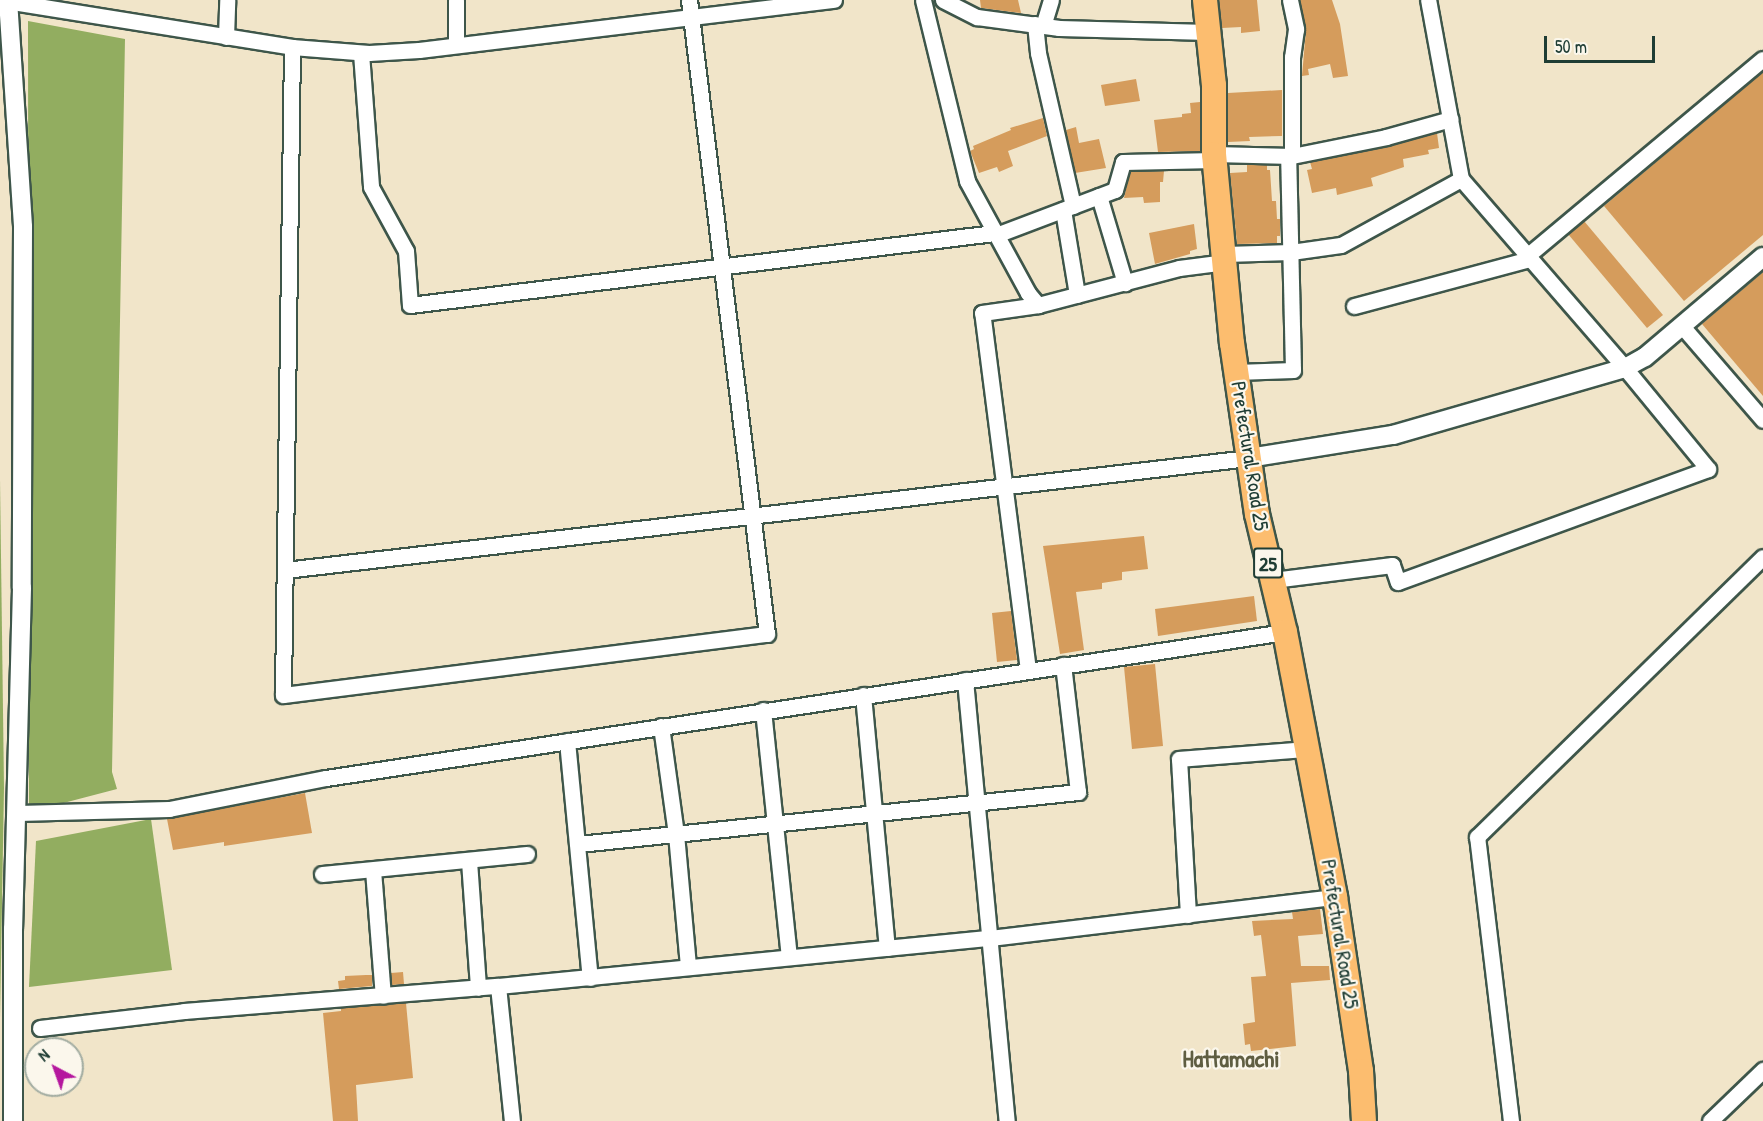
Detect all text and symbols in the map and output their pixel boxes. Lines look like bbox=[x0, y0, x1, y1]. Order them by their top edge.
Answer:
scale bar bbox=[1547, 24, 1658, 62]
text: 50 m bbox=[1555, 34, 1587, 59]
street label: Prefectural Road 25 bbox=[1226, 380, 1274, 532]
road number: 25 bbox=[1253, 546, 1283, 580]
street label: Prefectural Road 25 bbox=[1316, 858, 1364, 1010]
north arrow bbox=[24, 1037, 84, 1097]
text: N bbox=[33, 1044, 54, 1066]
district label: Hattamachi bbox=[1182, 1045, 1280, 1073]

